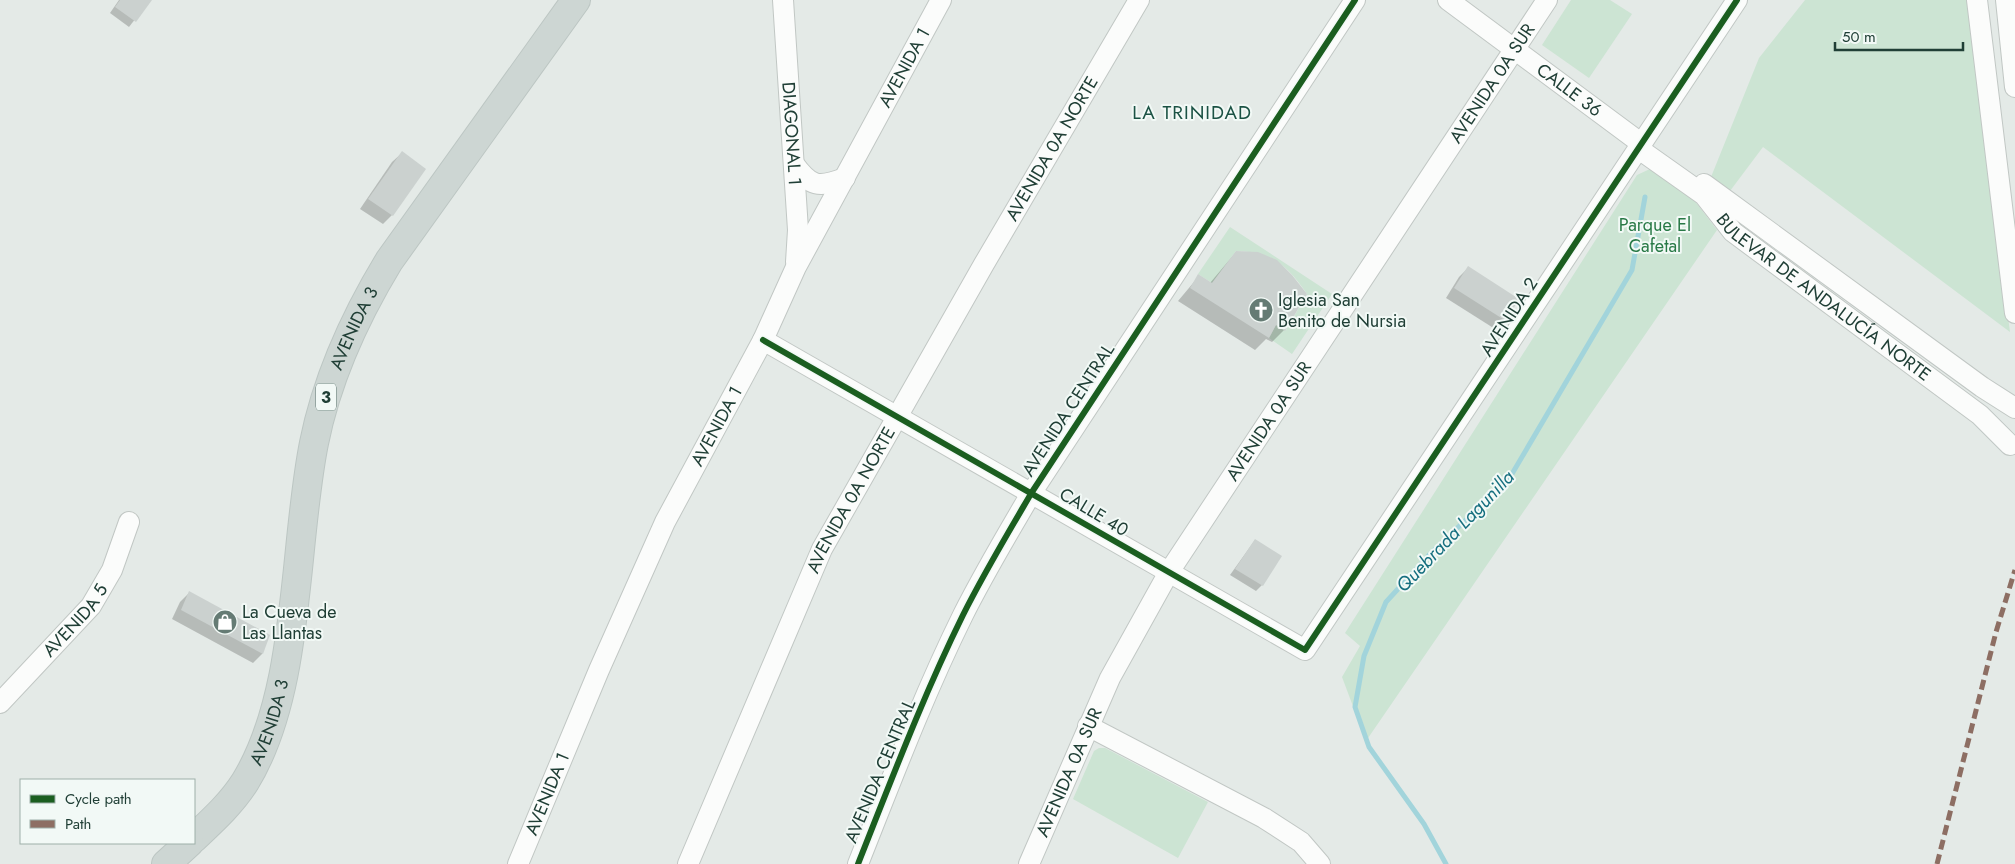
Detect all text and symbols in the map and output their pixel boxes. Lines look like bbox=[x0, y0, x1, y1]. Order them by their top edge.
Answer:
street label: AVENIDA 0A SUR bbox=[1443, 18, 1541, 148]
scale bar bbox=[1835, 20, 1962, 52]
street label: AVENIDA 1 bbox=[872, 23, 937, 112]
text: 50 m bbox=[1842, 26, 1876, 48]
street label: CALLE 36 bbox=[1531, 57, 1607, 123]
street label: AVENIDA 0A NORTE bbox=[999, 71, 1104, 226]
street label: DIAGONAL 1 bbox=[775, 81, 808, 186]
district label: LA TRINIDAD bbox=[1132, 99, 1252, 126]
street label: BULEVAR DE ANDALUCÍA NORTE bbox=[1710, 208, 1936, 387]
park label: Parque El Cafetal bbox=[1619, 212, 1691, 259]
street label: AVENIDA 2 bbox=[1474, 272, 1544, 362]
street label: AVENIDA 3 bbox=[323, 282, 385, 374]
place label: Iglesia San Benito de Nursia bbox=[1278, 287, 1406, 334]
church icon: Iglesia San Benito de Nursia bbox=[1248, 297, 1274, 323]
street label: AVENIDA CENTRAL bbox=[1015, 338, 1121, 482]
street label: AVENIDA 0A SUR bbox=[1220, 356, 1318, 486]
street label: AVENIDA 1 bbox=[684, 382, 749, 471]
road number: 3 bbox=[316, 384, 336, 411]
street label: AVENIDA 0A NORTE bbox=[800, 422, 902, 577]
water label: Quebrada Lagunilla bbox=[1390, 464, 1521, 598]
street label: CALLE 40 bbox=[1054, 481, 1134, 543]
street label: AVENIDA 5 bbox=[37, 579, 114, 663]
place label: La Cueva de Las Llantas bbox=[242, 599, 336, 646]
shop icon: La Cueva de Las Llantas bbox=[212, 609, 238, 635]
street label: AVENIDA 3 bbox=[243, 677, 295, 770]
street label: AVENIDA CENTRAL bbox=[838, 695, 922, 847]
street label: AVENIDA 0A SUR bbox=[1029, 704, 1109, 841]
street label: AVENIDA 1 bbox=[518, 749, 576, 839]
legend bbox=[20, 779, 195, 844]
text: Cycle path bbox=[65, 788, 132, 810]
text: Path bbox=[65, 813, 91, 835]

